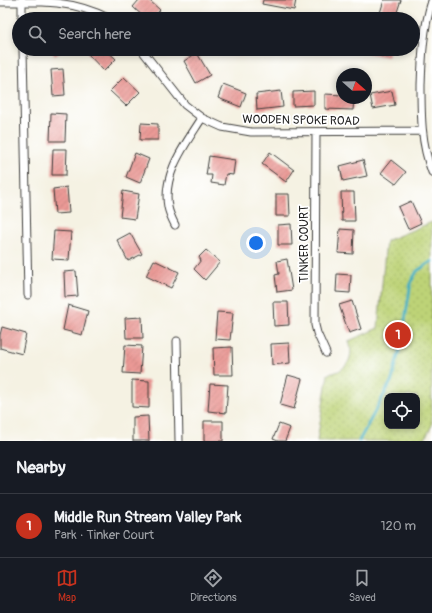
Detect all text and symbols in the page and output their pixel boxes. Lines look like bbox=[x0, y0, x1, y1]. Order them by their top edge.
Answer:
search box bbox=[12, 12, 420, 56]
icon: search bbox=[26, 23, 48, 45]
text: Search here bbox=[58, 25, 131, 44]
north arrow bbox=[336, 68, 372, 104]
street label: WOODEN SPOKE ROAD bbox=[242, 112, 360, 129]
street label: TINKER COURT bbox=[297, 205, 312, 283]
your location bbox=[246, 233, 266, 253]
pin: 1 bbox=[385, 320, 411, 350]
map controls bbox=[384, 393, 420, 429]
button: locate bbox=[384, 393, 420, 429]
text: Nearby bbox=[16, 457, 65, 478]
text: Middle Run Stream Valley Park bbox=[54, 508, 242, 527]
text: 1 bbox=[26, 518, 32, 534]
text: 120 m bbox=[380, 518, 416, 534]
text: Park · Tinker Court bbox=[54, 527, 154, 543]
tab: Map bbox=[56, 567, 78, 604]
tab: Directions bbox=[190, 567, 237, 604]
tab: Saved bbox=[349, 567, 376, 604]

